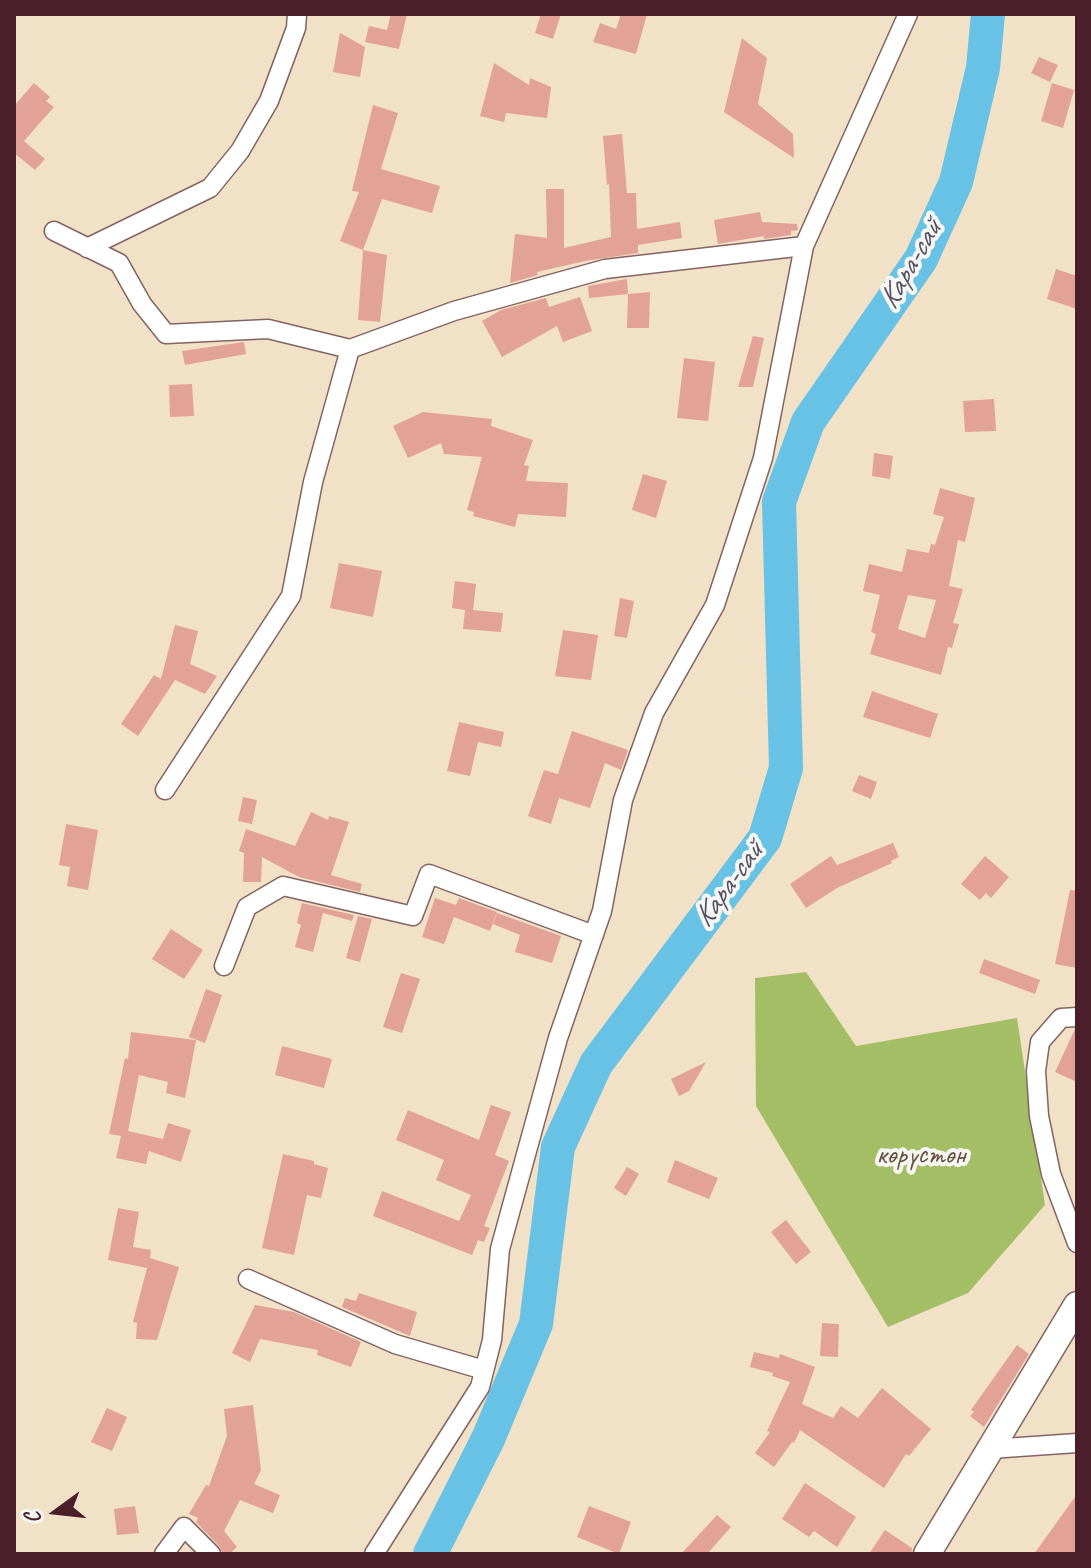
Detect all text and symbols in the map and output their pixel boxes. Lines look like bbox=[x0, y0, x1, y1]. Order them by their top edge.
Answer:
water label: Кара-сай bbox=[871, 214, 951, 316]
water label: Кара-сай bbox=[686, 835, 772, 935]
park label: көрүстөн bbox=[876, 1139, 966, 1173]
north arrow bbox=[16, 1472, 96, 1552]
text: С bbox=[18, 1509, 48, 1527]

